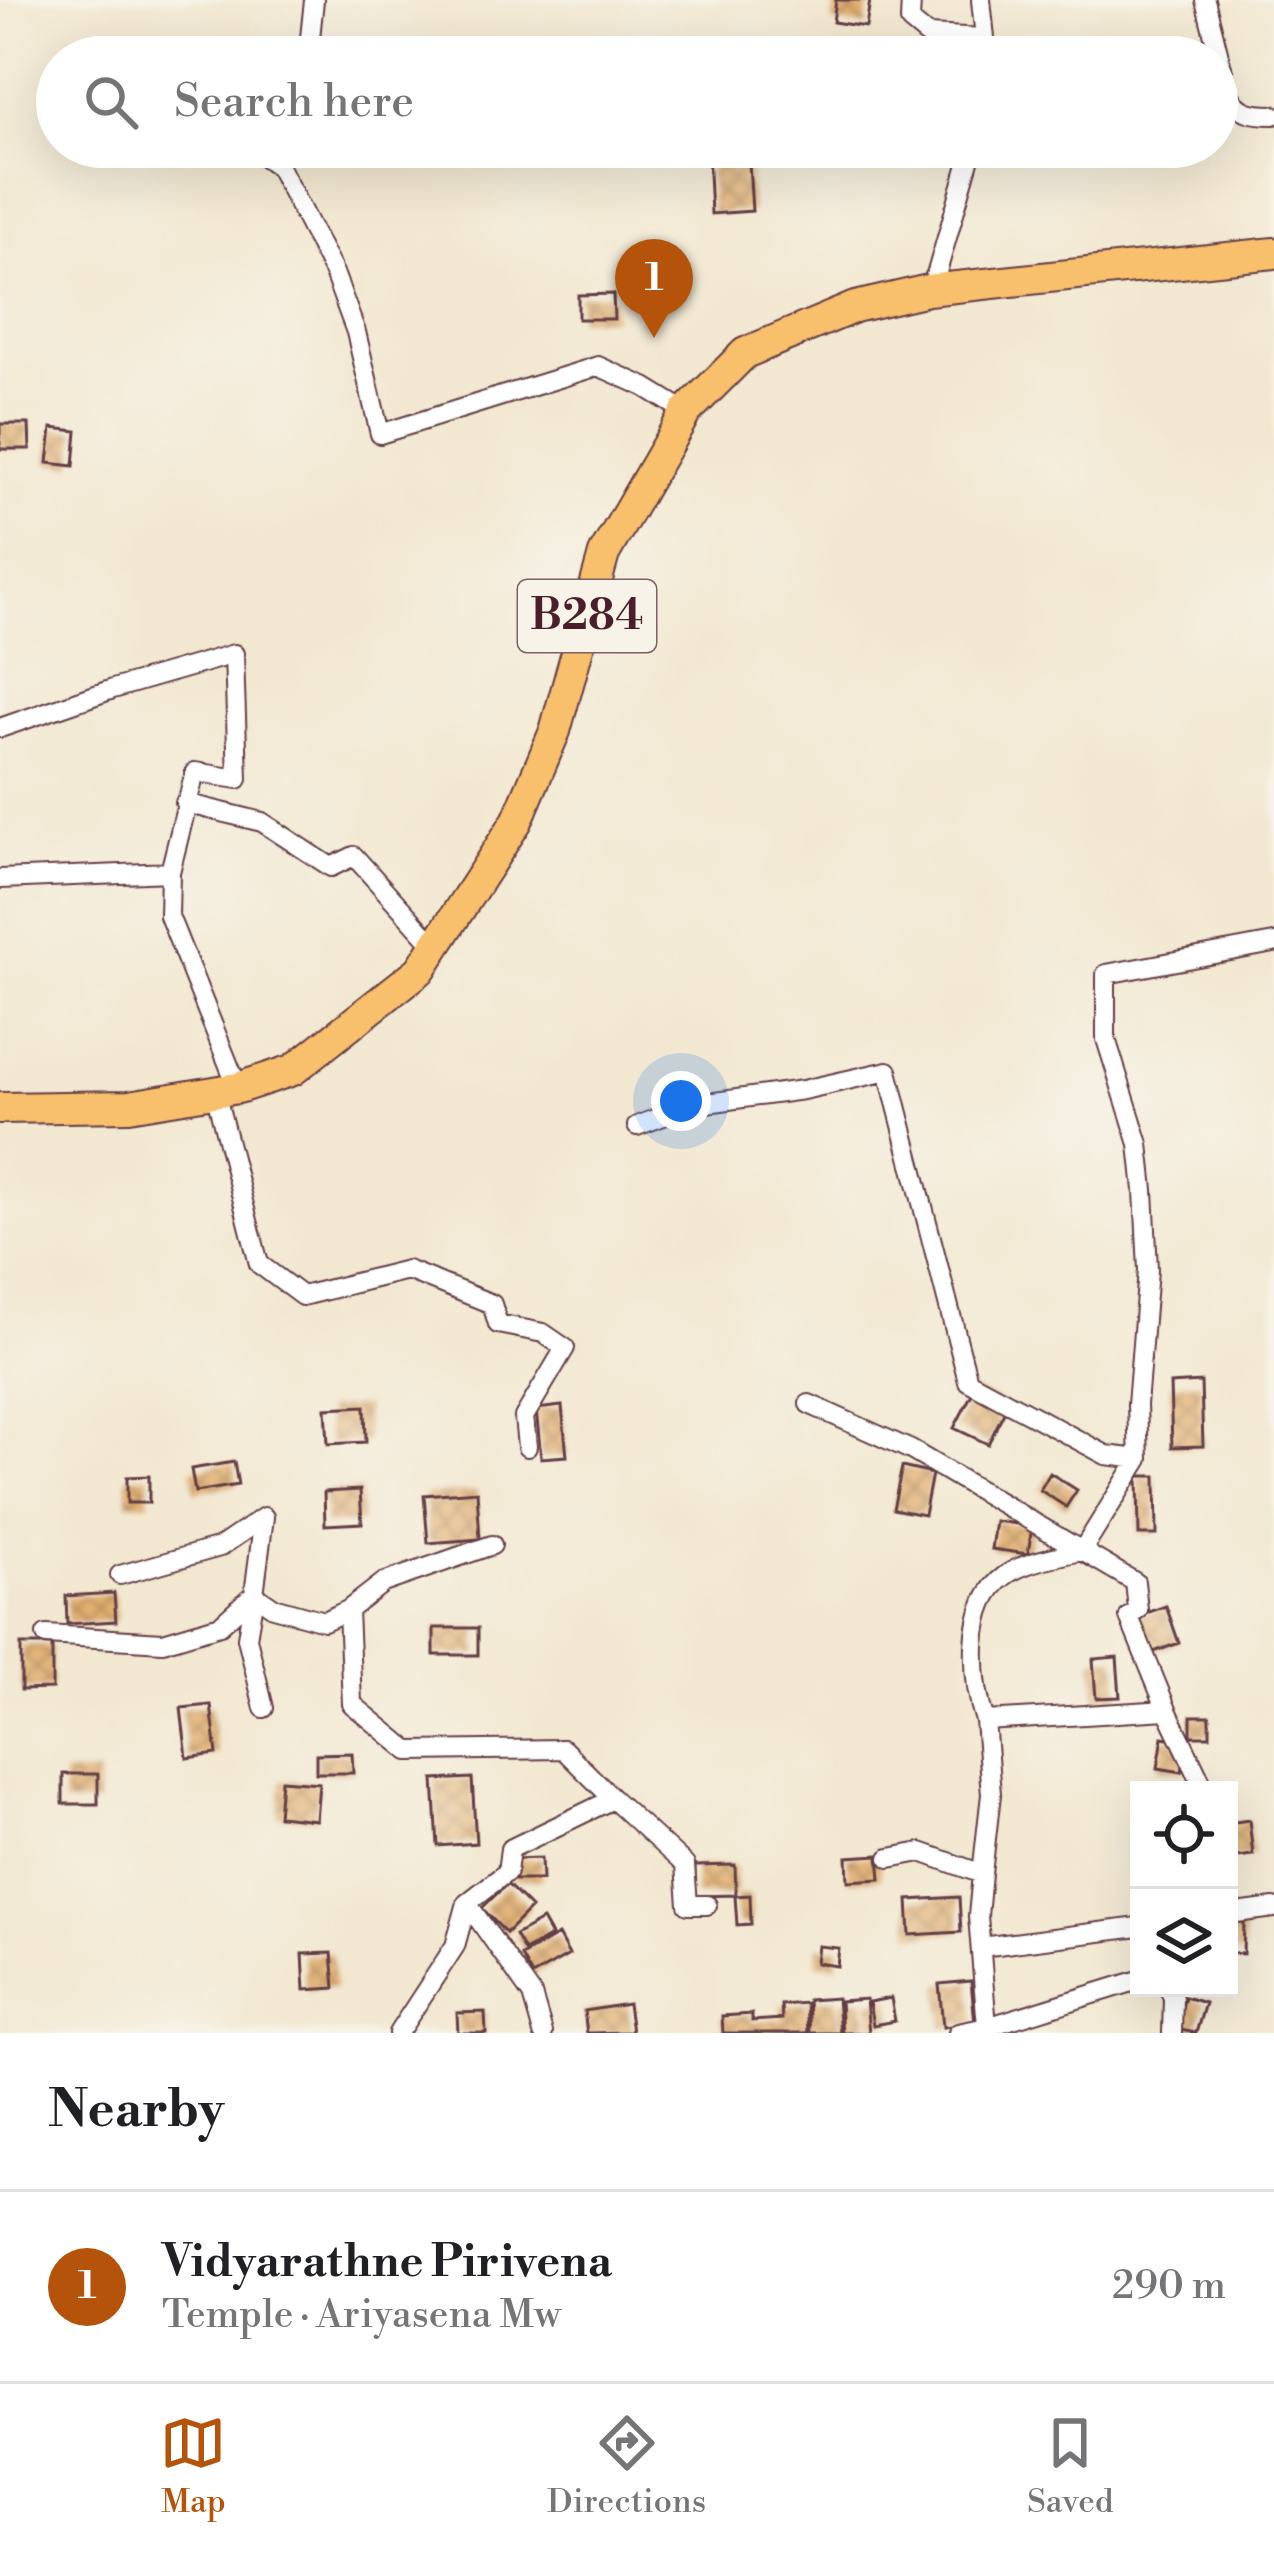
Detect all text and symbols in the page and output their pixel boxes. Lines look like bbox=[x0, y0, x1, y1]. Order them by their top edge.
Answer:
search box bbox=[36, 36, 1238, 168]
icon: search bbox=[78, 69, 144, 135]
text: Search here bbox=[174, 74, 414, 131]
pin: 1 bbox=[615, 239, 693, 338]
road number: B284 bbox=[518, 580, 656, 652]
your location bbox=[651, 1071, 711, 1131]
map controls bbox=[1130, 1781, 1238, 1997]
button: locate bbox=[1130, 1781, 1238, 1889]
button: layers bbox=[1130, 1889, 1238, 1997]
text: Nearby bbox=[48, 2079, 224, 2143]
text: Vidyarathne Pirivena bbox=[162, 2234, 612, 2291]
text: 1 bbox=[78, 2262, 96, 2311]
text: 290 m bbox=[1112, 2262, 1226, 2311]
text: Temple · Ariyasena Mw bbox=[162, 2291, 561, 2340]
tab: Map bbox=[160, 2410, 226, 2523]
tab: Directions bbox=[547, 2410, 706, 2523]
tab: Saved bbox=[1027, 2410, 1114, 2523]

